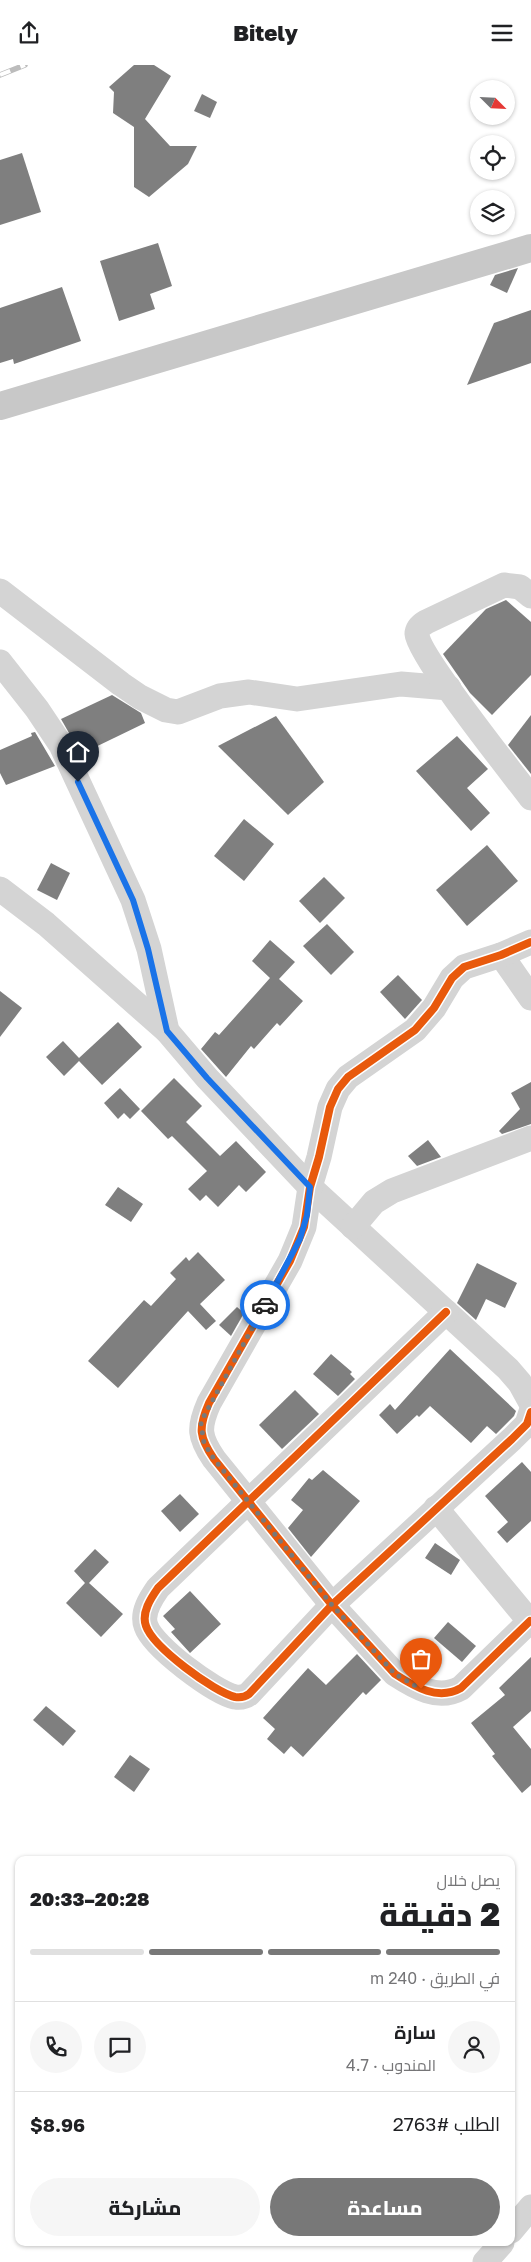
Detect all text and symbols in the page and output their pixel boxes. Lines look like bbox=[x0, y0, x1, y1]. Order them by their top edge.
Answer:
icon: share bbox=[15, 19, 43, 47]
text: Bitely bbox=[233, 19, 298, 46]
icon: menu bbox=[488, 19, 516, 47]
north arrow bbox=[470, 80, 515, 125]
map controls bbox=[470, 80, 515, 235]
button: locate bbox=[470, 135, 515, 180]
button: layers bbox=[470, 190, 515, 235]
pin bbox=[57, 731, 99, 782]
icon: home bbox=[64, 738, 92, 766]
courier bbox=[240, 1280, 290, 1330]
icon: car bbox=[251, 1291, 279, 1319]
pin bbox=[400, 1638, 442, 1689]
icon: bag bbox=[407, 1645, 435, 1673]
text: يصل خلال bbox=[437, 1870, 500, 1890]
text: 20:28–20:33 bbox=[30, 1887, 150, 1910]
text: 2 دقيقة bbox=[379, 1895, 500, 1933]
text: في الطريق · 240 m bbox=[370, 1968, 500, 1988]
text: سارة bbox=[394, 2020, 436, 2043]
button: phone bbox=[30, 2021, 82, 2073]
button: chat bbox=[94, 2021, 146, 2073]
button: person bbox=[448, 2021, 500, 2073]
text: المندوب · 4.7 bbox=[346, 2055, 436, 2075]
text: الطلب #2763 bbox=[393, 2112, 500, 2135]
text: $8.96 bbox=[30, 2113, 85, 2136]
button: مشاركة bbox=[30, 2178, 260, 2236]
button: مساعدة bbox=[270, 2178, 500, 2236]

